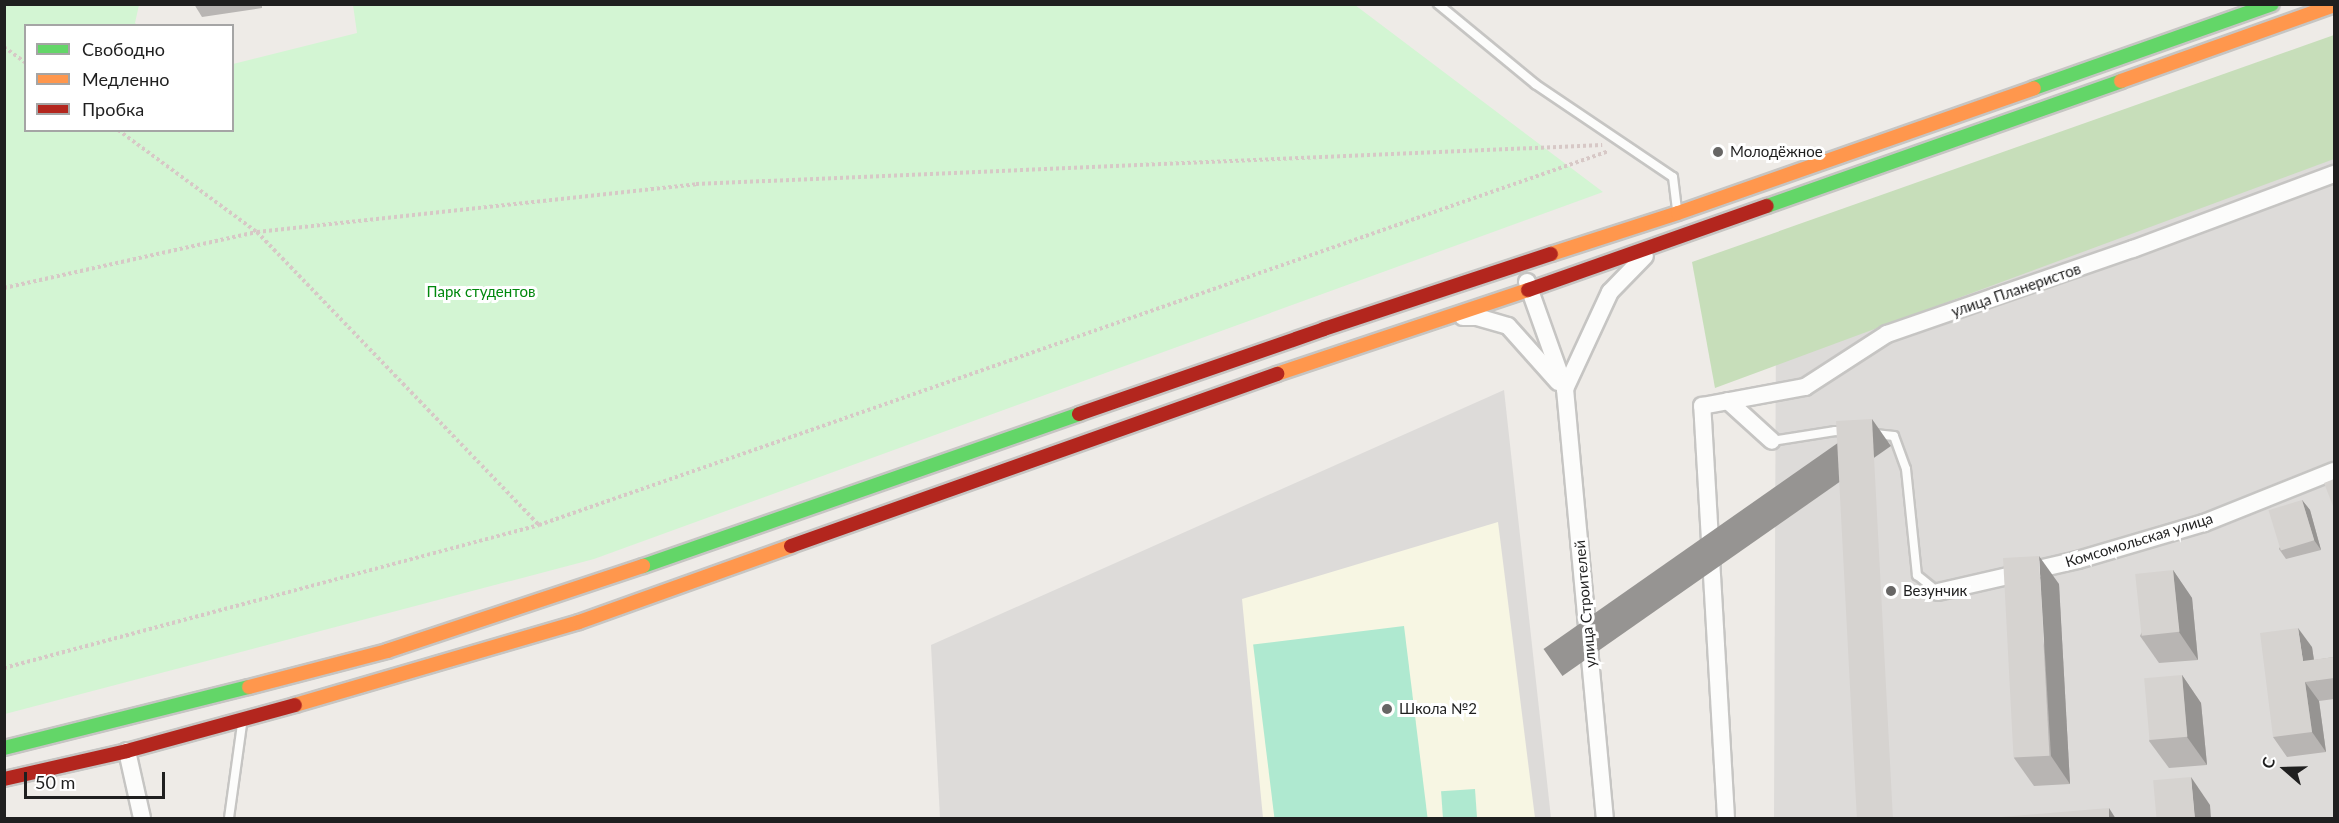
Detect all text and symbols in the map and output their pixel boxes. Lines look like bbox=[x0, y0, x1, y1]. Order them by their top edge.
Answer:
legend bbox=[24, 24, 234, 132]
text: Свободно bbox=[82, 38, 165, 60]
text: Медленно bbox=[82, 68, 170, 90]
text: Пробка bbox=[82, 98, 144, 120]
place label: Молодёжное bbox=[1730, 143, 1823, 161]
marker: Молодёжное bbox=[1711, 145, 1725, 159]
street label: улица Планеристов bbox=[1949, 259, 2083, 321]
park label: Парк студентов bbox=[427, 283, 535, 301]
street label: Комсомольская улица bbox=[2063, 509, 2215, 571]
street label: улица Строителей bbox=[1570, 539, 1600, 669]
place label: Везунчик bbox=[1903, 582, 1967, 600]
marker: Везунчик bbox=[1884, 584, 1898, 598]
place label: Школа №2 bbox=[1399, 700, 1477, 718]
marker: Школа №2 bbox=[1380, 702, 1394, 716]
north arrow bbox=[2255, 739, 2315, 799]
text: С bbox=[2257, 754, 2278, 771]
scale bar bbox=[27, 760, 168, 798]
text: 50 m bbox=[35, 771, 75, 793]

